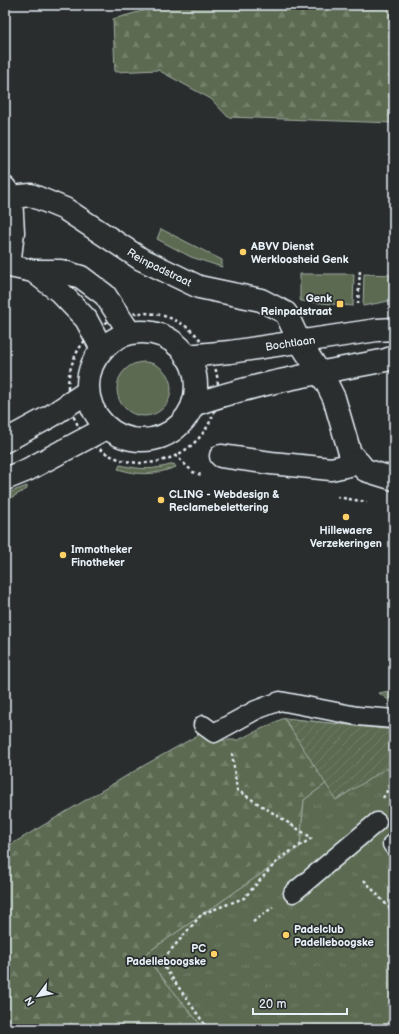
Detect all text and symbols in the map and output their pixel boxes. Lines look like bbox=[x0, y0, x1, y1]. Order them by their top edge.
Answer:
place label: ABVV Dienst Werkloosheid Genk bbox=[250, 240, 349, 266]
street label: Reinpadstraat bbox=[125, 245, 194, 289]
marker: ABVV Dienst Werkloosheid Genk bbox=[238, 247, 248, 257]
place label: Genk Reinpadstraat bbox=[261, 292, 332, 318]
marker: Genk Reinpadstraat bbox=[335, 299, 345, 309]
street label: Bochtlaan bbox=[264, 333, 316, 353]
place label: CLING - Webdesign & Reclamebelettering bbox=[169, 488, 280, 514]
marker: CLING - Webdesign & Reclamebelettering bbox=[156, 495, 166, 505]
marker: Hillewaere Verzekeringen bbox=[341, 512, 351, 522]
place label: Hillewaere Verzekeringen bbox=[310, 524, 382, 550]
place label: Immotheker Finotheker bbox=[71, 543, 133, 569]
marker: Immotheker Finotheker bbox=[58, 550, 68, 560]
place label: Padelclub Padelleboogske bbox=[294, 923, 374, 949]
marker: Padelclub Padelleboogske bbox=[281, 930, 291, 940]
place label: PC Padelleboogske bbox=[126, 942, 206, 968]
marker: PC Padelleboogske bbox=[209, 949, 219, 959]
north arrow bbox=[18, 976, 58, 1016]
scale bar bbox=[253, 990, 347, 1016]
text: N bbox=[22, 994, 38, 1008]
text: 20 m bbox=[259, 997, 286, 1012]

